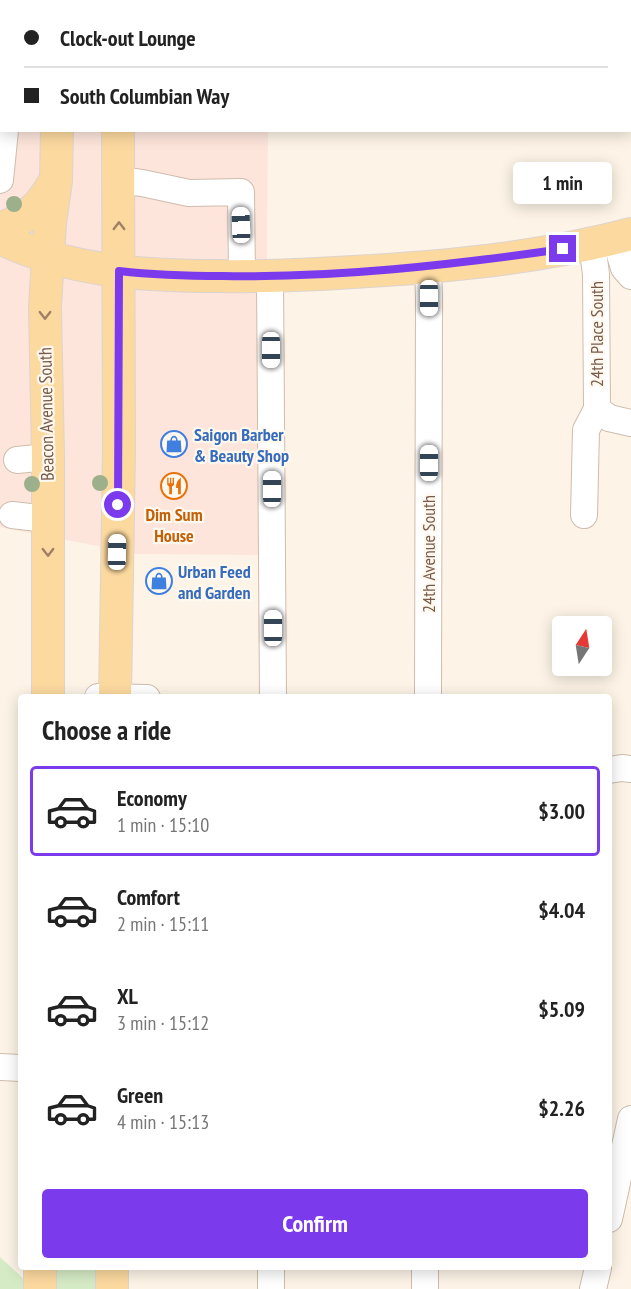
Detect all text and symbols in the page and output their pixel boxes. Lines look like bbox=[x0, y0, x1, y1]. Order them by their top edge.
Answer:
text: Clock-out Lounge bbox=[60, 24, 196, 52]
text: South Columbian Way bbox=[60, 82, 229, 110]
callout: 1 min bbox=[514, 162, 612, 204]
text: 1 min bbox=[542, 170, 583, 196]
car bbox=[231, 207, 251, 243]
one-way arrow bbox=[113, 221, 125, 230]
route end bbox=[549, 235, 576, 262]
car bbox=[420, 280, 438, 316]
street label: 24th Place South bbox=[585, 281, 608, 387]
one-way arrow bbox=[39, 310, 51, 319]
car bbox=[262, 332, 280, 368]
street label: Beacon Avenue South bbox=[33, 347, 59, 481]
place label: Saigon Barber & Beauty Shop bbox=[194, 423, 289, 467]
shop icon: Saigon Barber & Beauty Shop bbox=[159, 429, 189, 459]
car bbox=[420, 445, 438, 481]
restaurant icon: Dim Sum House bbox=[159, 471, 189, 501]
car bbox=[263, 471, 281, 507]
route start bbox=[104, 491, 131, 518]
street label: 24th Avenue South bbox=[417, 495, 440, 613]
place label: Dim Sum House bbox=[145, 503, 203, 547]
car bbox=[108, 534, 126, 570]
one-way arrow bbox=[41, 547, 54, 556]
place label: Urban Feed and Garden bbox=[178, 560, 251, 604]
shop icon: Urban Feed and Garden bbox=[144, 566, 174, 596]
car bbox=[264, 610, 282, 646]
north arrow bbox=[552, 616, 612, 676]
map controls bbox=[552, 616, 612, 676]
text: Choose a ride bbox=[42, 713, 171, 747]
icon: car bbox=[45, 784, 99, 838]
text: Economy bbox=[117, 784, 187, 812]
text: $3.00 bbox=[538, 797, 585, 825]
text: 1 min · 15:10 bbox=[117, 812, 209, 838]
icon: car bbox=[45, 883, 99, 937]
text: Comfort bbox=[117, 883, 180, 911]
text: $4.04 bbox=[538, 896, 585, 924]
text: 2 min · 15:11 bbox=[117, 911, 209, 937]
icon: car bbox=[45, 982, 99, 1036]
text: XL bbox=[117, 982, 138, 1010]
text: $5.09 bbox=[538, 995, 585, 1023]
text: 3 min · 15:12 bbox=[117, 1010, 209, 1036]
icon: car bbox=[45, 1081, 99, 1135]
text: Green bbox=[117, 1081, 163, 1109]
text: $2.26 bbox=[538, 1094, 585, 1122]
text: 4 min · 15:13 bbox=[117, 1109, 209, 1135]
button: Confirm bbox=[42, 1189, 588, 1258]

